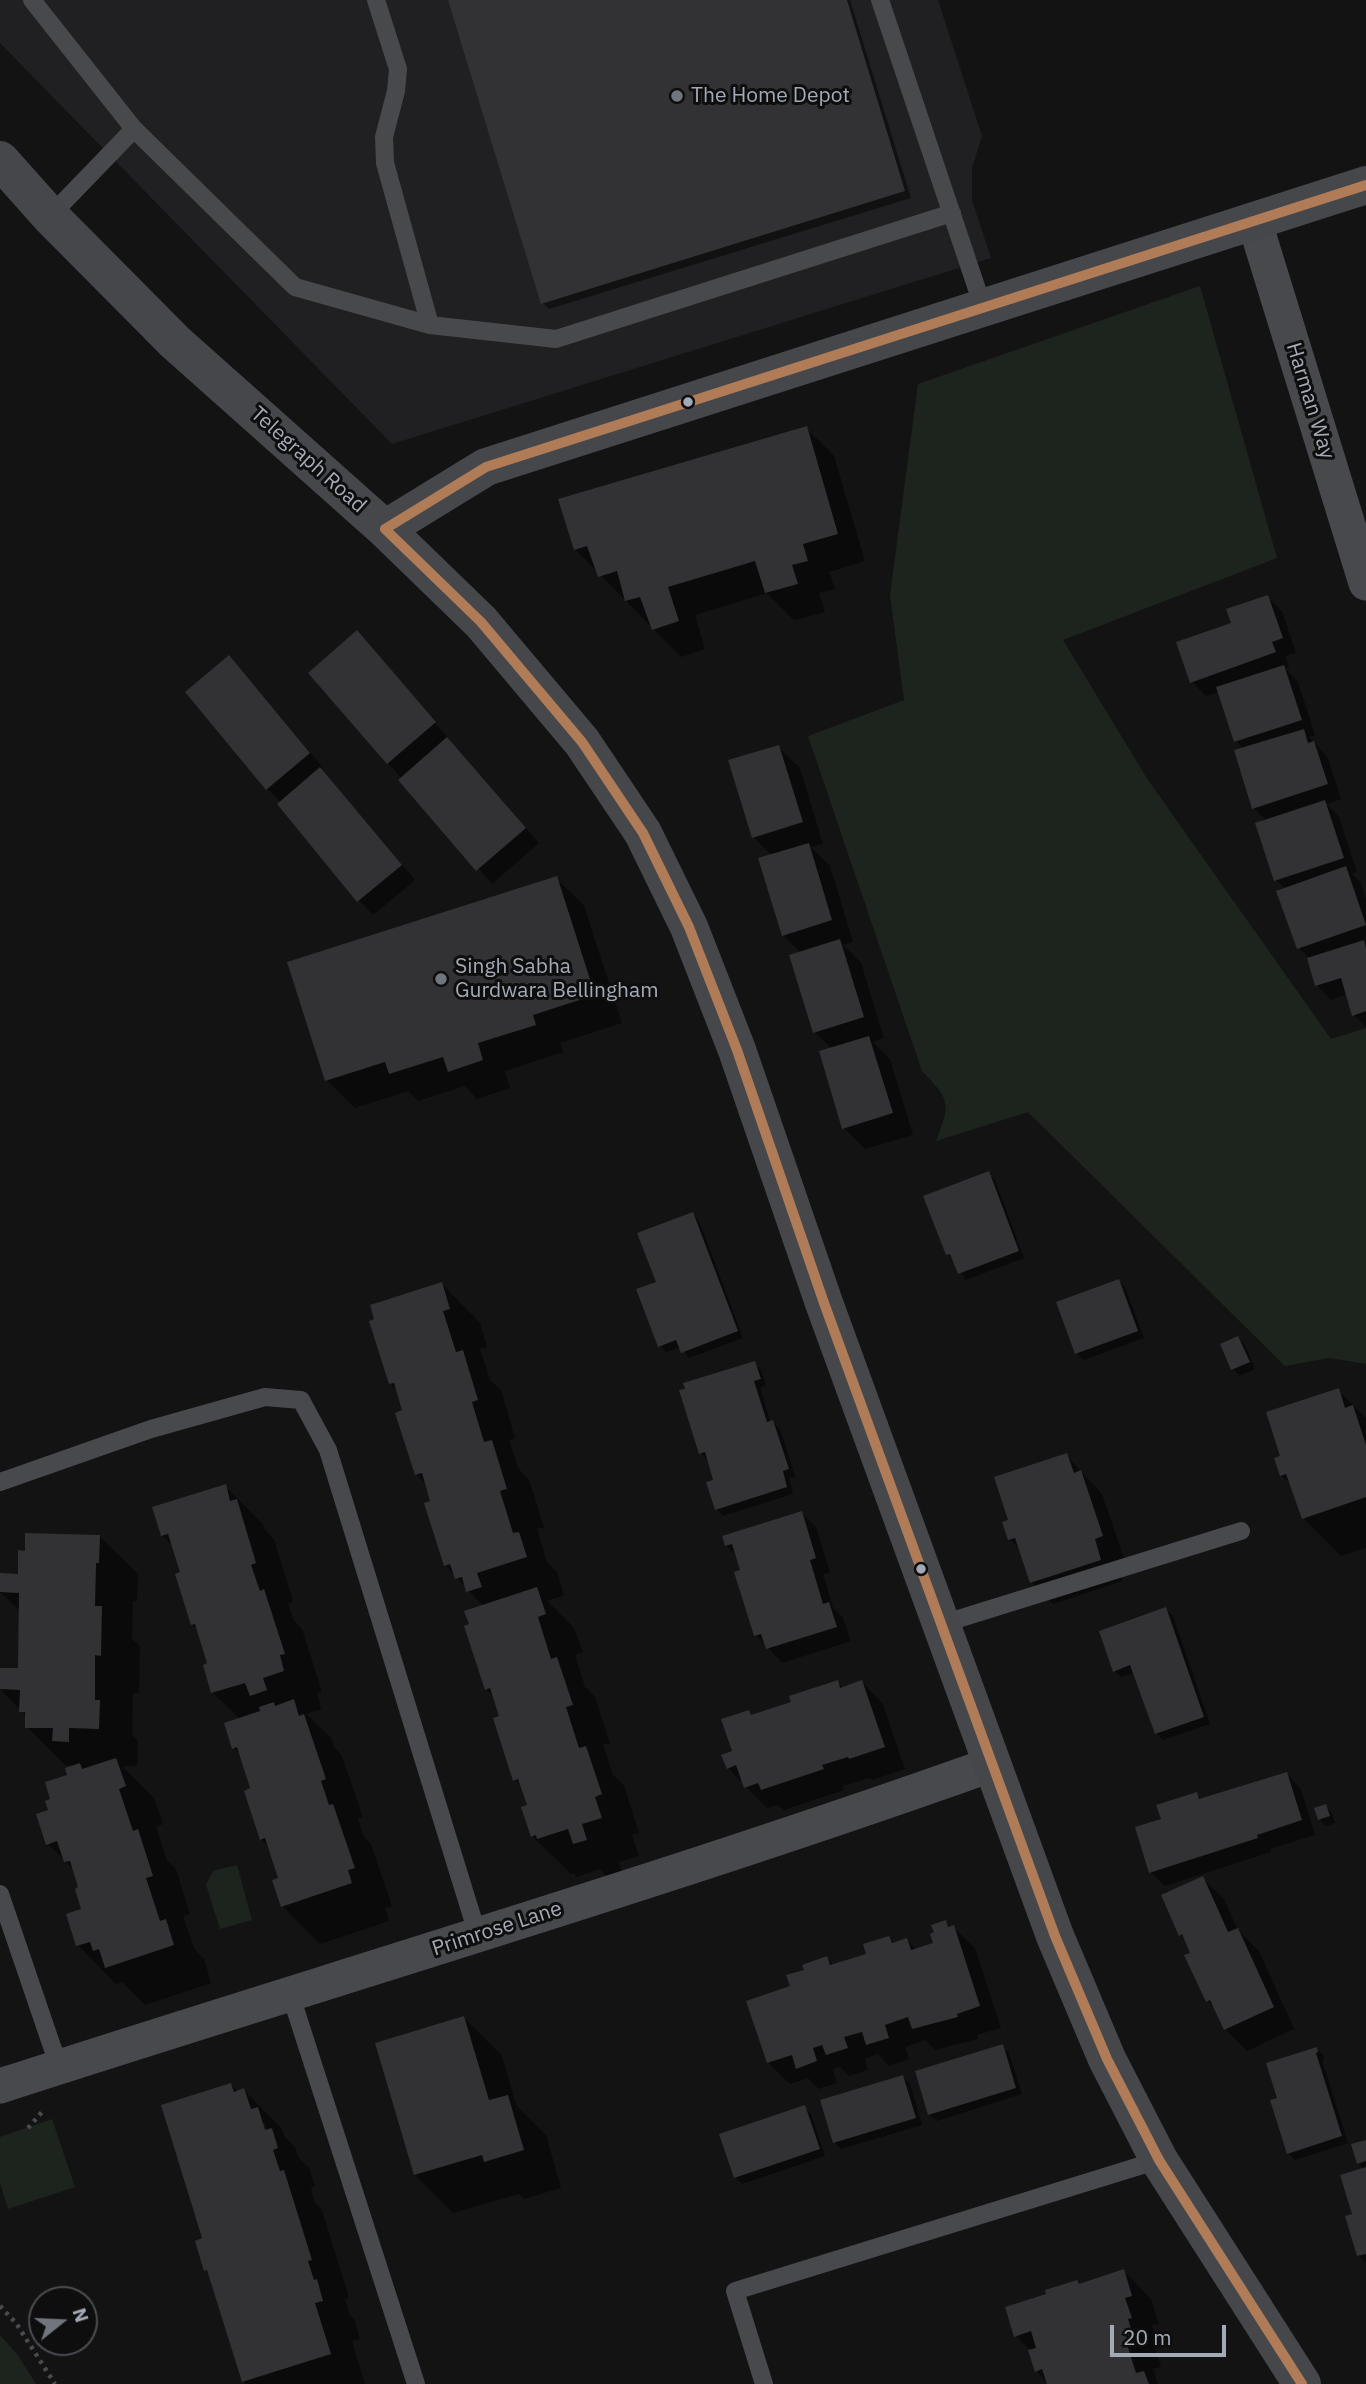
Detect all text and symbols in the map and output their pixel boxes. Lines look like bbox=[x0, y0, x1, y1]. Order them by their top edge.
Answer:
place label: The Home Depot bbox=[691, 83, 850, 109]
marker: The Home Depot bbox=[669, 88, 685, 104]
street label: Harman Way bbox=[1280, 340, 1340, 462]
unlabelled marker bbox=[681, 395, 695, 409]
street label: Telegraph Road bbox=[245, 402, 371, 518]
place label: Singh Sabha Gurdwara Bellingham bbox=[455, 954, 659, 1004]
marker: Singh Sabha Gurdwara Bellingham bbox=[433, 971, 449, 987]
unlabelled marker bbox=[914, 1562, 928, 1576]
street label: Primrose Lane bbox=[429, 1896, 565, 1962]
north arrow bbox=[28, 2286, 98, 2356]
text: N bbox=[68, 2305, 95, 2325]
scale bar bbox=[1114, 2310, 1230, 2354]
text: 20 m bbox=[1123, 2323, 1172, 2351]

